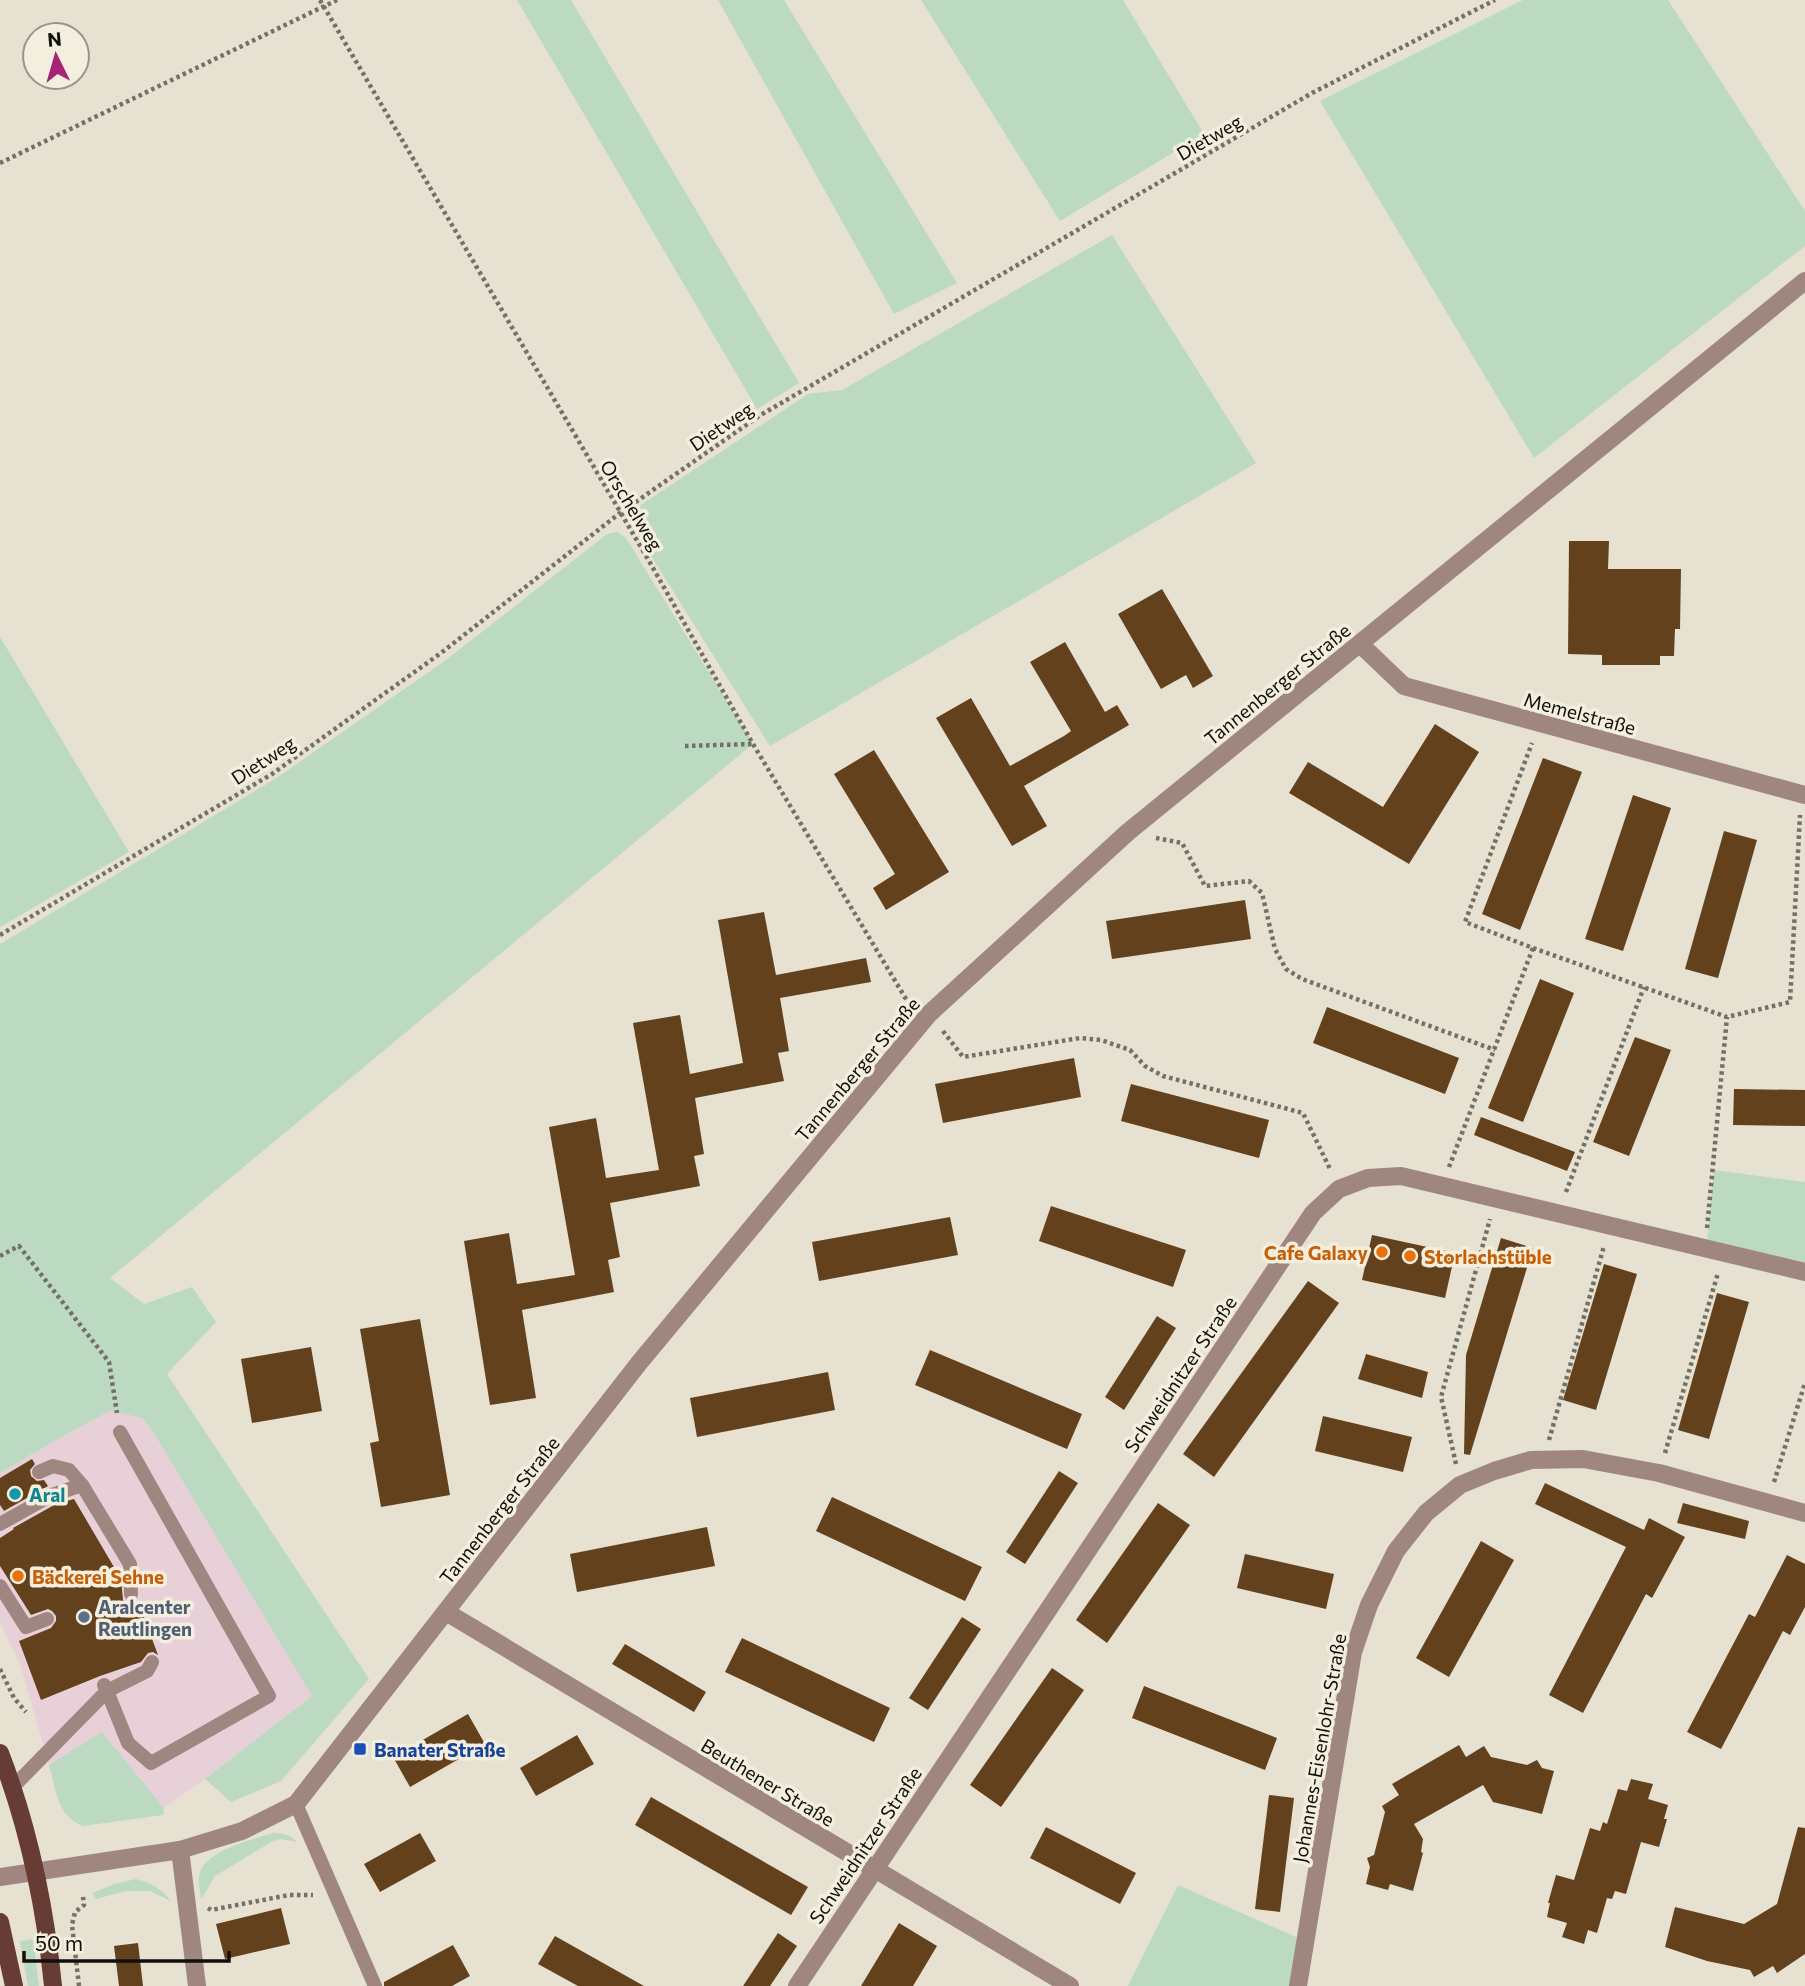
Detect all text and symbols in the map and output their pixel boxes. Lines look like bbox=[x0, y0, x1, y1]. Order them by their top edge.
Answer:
north arrow bbox=[21, 21, 91, 91]
text: N bbox=[46, 26, 63, 51]
street label: Dietweg bbox=[1172, 109, 1246, 165]
street label: Dietweg bbox=[685, 396, 757, 456]
street label: Orschelweg bbox=[596, 455, 668, 555]
street label: Tannenberger Straße bbox=[1199, 618, 1355, 750]
street label: Memelstraße bbox=[1522, 687, 1638, 739]
street label: Dietweg bbox=[227, 731, 299, 789]
street label: Tannenberger Straße bbox=[790, 992, 924, 1146]
place label: Cafe Galaxy bbox=[1264, 1241, 1369, 1264]
marker: Cafe Galaxy bbox=[1374, 1244, 1390, 1260]
place label: Storlachstüble bbox=[1424, 1245, 1552, 1268]
marker: Storlachstüble bbox=[1402, 1248, 1418, 1264]
street label: Schweidnitzer Straße bbox=[1119, 1291, 1241, 1457]
street label: Tannenberger Straße bbox=[434, 1432, 564, 1588]
place label: Aral bbox=[29, 1483, 66, 1506]
marker: Aral bbox=[7, 1486, 23, 1502]
place label: Bäckerei Sehne bbox=[32, 1565, 164, 1588]
marker: Bäckerei Sehne bbox=[10, 1568, 26, 1584]
place label: Aralcenter Reutlingen bbox=[98, 1595, 192, 1640]
marker: Aralcenter Reutlingen bbox=[76, 1609, 92, 1625]
street label: Johannes-Eisenlohr-Straße bbox=[1288, 1632, 1350, 1864]
street label: Beuthener Straße bbox=[697, 1733, 839, 1831]
place label: Banater Straße bbox=[374, 1738, 506, 1761]
marker: Banater Straße bbox=[352, 1741, 368, 1757]
street label: Schweidnitzer Straße bbox=[804, 1762, 926, 1928]
scale bar bbox=[24, 1920, 229, 1964]
text: 50 m bbox=[35, 1930, 83, 1955]

